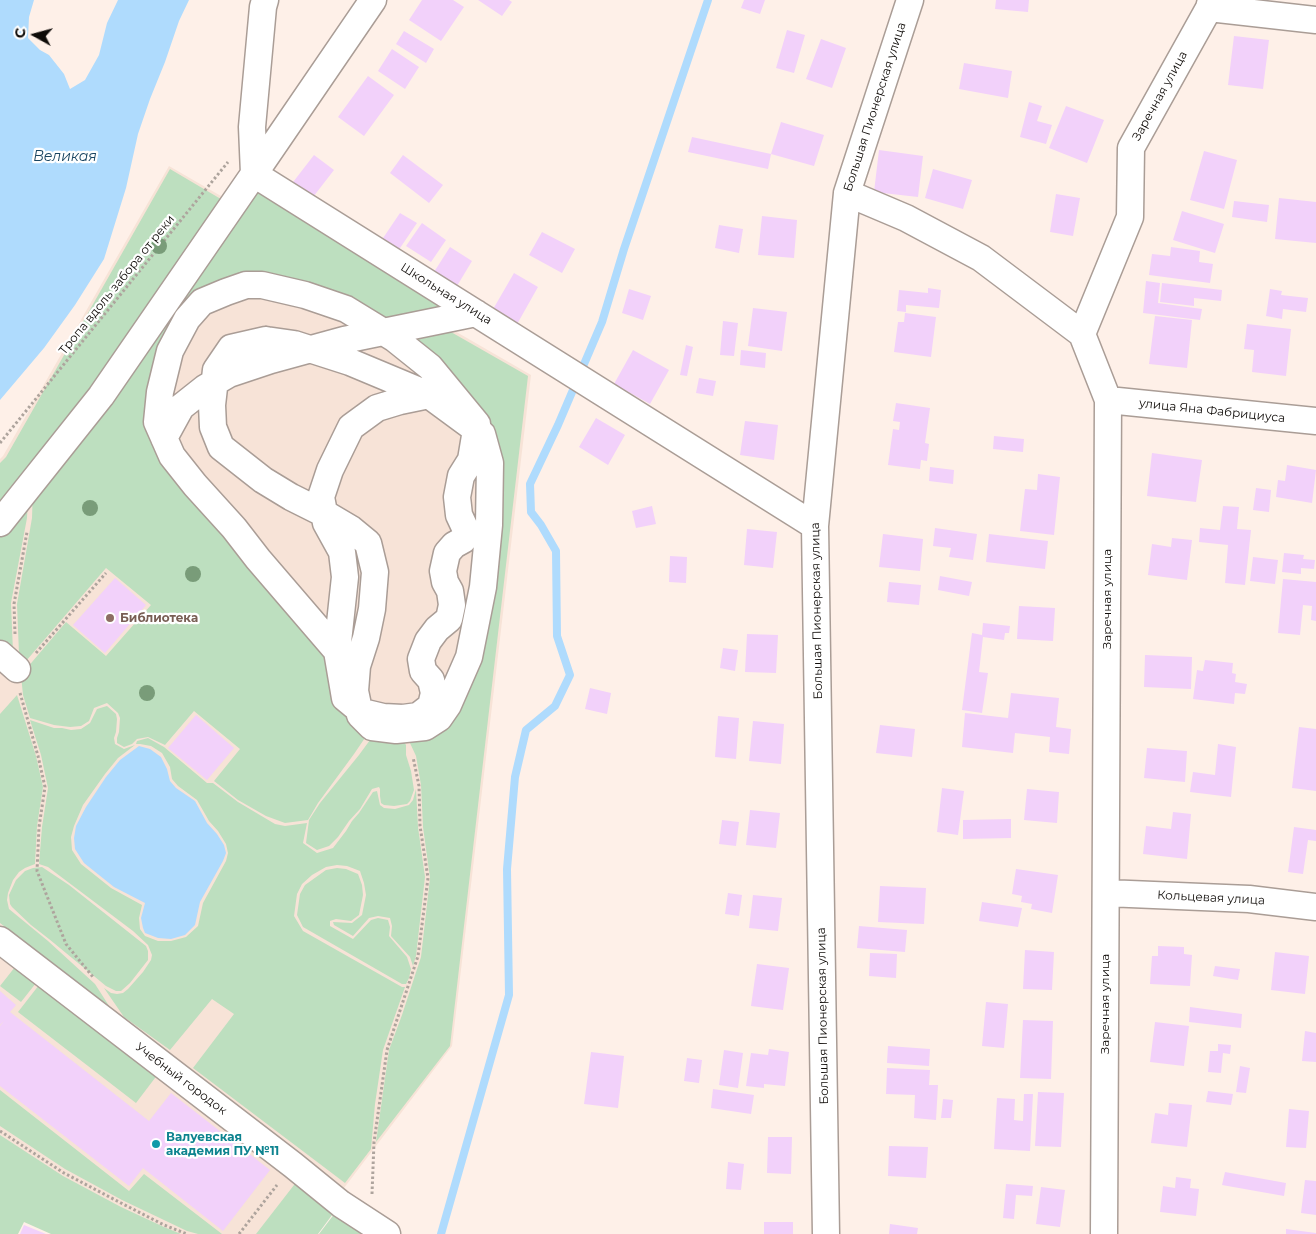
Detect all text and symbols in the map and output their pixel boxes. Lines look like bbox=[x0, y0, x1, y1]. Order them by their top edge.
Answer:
north arrow bbox=[10, 10, 60, 60]
street label: Большая Пионерская улица bbox=[841, 21, 909, 193]
text: С bbox=[11, 27, 30, 39]
street label: Заречная улица bbox=[1129, 49, 1191, 143]
water label: Великая bbox=[33, 149, 97, 165]
street label: Тропа вдоль забора от реки bbox=[56, 212, 178, 358]
street label: Школьная улица bbox=[398, 260, 494, 328]
street label: улица Яна Фабрициуса bbox=[1138, 396, 1286, 426]
street label: Большая Пионерская улица bbox=[808, 522, 826, 700]
street label: Заречная улица bbox=[1100, 549, 1114, 649]
place label: Библиотека bbox=[120, 611, 198, 625]
marker: Библиотека bbox=[104, 612, 116, 624]
street label: Кольцевая улица bbox=[1157, 888, 1265, 908]
street label: Большая Пионерская улица bbox=[814, 927, 832, 1105]
street label: Заречная улица bbox=[1098, 954, 1112, 1054]
street label: Учебный городок bbox=[133, 1040, 229, 1118]
place label: Валуевская академия ПУ №11 bbox=[166, 1130, 279, 1158]
marker: Валуевская академия ПУ №11 bbox=[150, 1138, 162, 1150]

